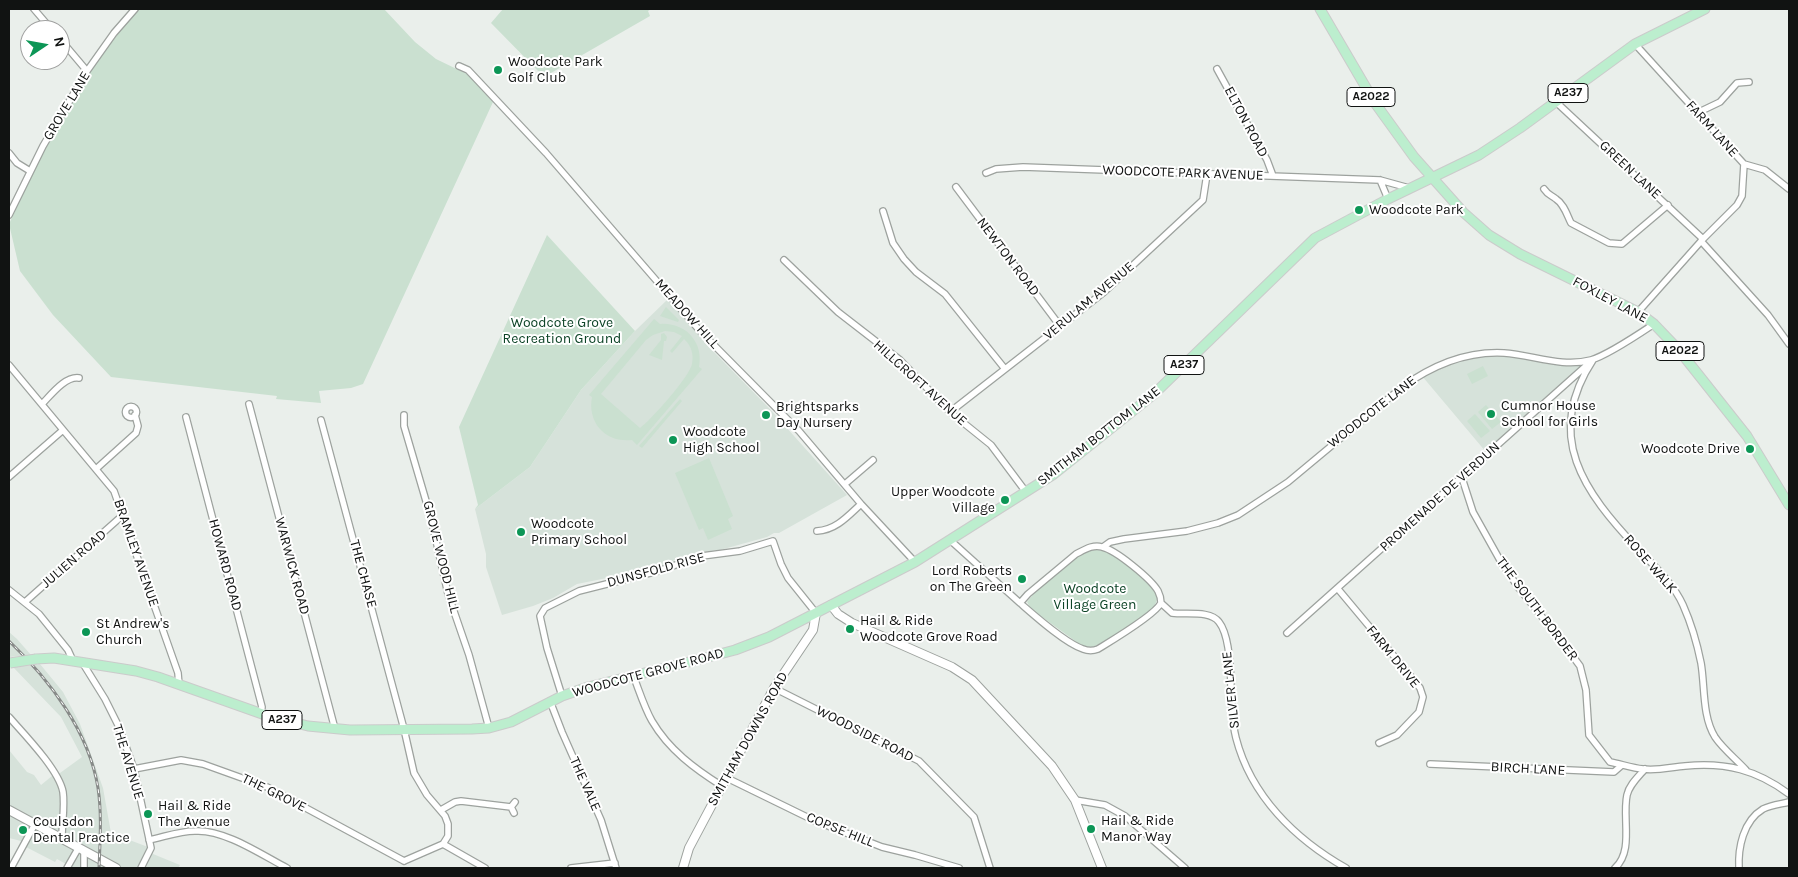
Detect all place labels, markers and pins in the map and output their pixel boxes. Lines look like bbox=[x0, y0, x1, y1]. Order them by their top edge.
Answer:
place label: Woodcote Park Golf Club bbox=[508, 54, 603, 86]
marker: Woodcote Park Golf Club bbox=[492, 64, 504, 76]
place label: Woodcote Park bbox=[1369, 202, 1464, 218]
marker: Woodcote Park bbox=[1353, 204, 1365, 216]
place label: Cumnor House School for Girls bbox=[1501, 398, 1598, 431]
place label: Brightsparks Day Nursery bbox=[776, 399, 859, 432]
marker: Cumnor House School for Girls bbox=[1485, 408, 1497, 420]
marker: Brightsparks Day Nursery bbox=[760, 409, 772, 421]
place label: Woodcote High School bbox=[683, 424, 760, 457]
marker: Woodcote High School bbox=[667, 434, 679, 446]
place label: Woodcote Drive bbox=[1641, 441, 1740, 457]
marker: Woodcote Drive bbox=[1744, 443, 1756, 455]
place label: Upper Woodcote Village bbox=[891, 484, 995, 516]
marker: Upper Woodcote Village bbox=[999, 494, 1011, 506]
place label: Woodcote Primary School bbox=[531, 516, 627, 548]
marker: Woodcote Primary School bbox=[515, 526, 527, 538]
place label: Lord Roberts on The Green bbox=[930, 563, 1012, 596]
marker: Lord Roberts on The Green bbox=[1016, 573, 1028, 585]
place label: Hail & Ride Woodcote Grove Road bbox=[860, 613, 998, 646]
place label: St Andrew's Church bbox=[96, 616, 169, 648]
marker: Hail & Ride Woodcote Grove Road bbox=[844, 623, 856, 635]
marker: St Andrew's Church bbox=[80, 626, 92, 638]
place label: Hail & Ride The Avenue bbox=[158, 798, 231, 830]
marker: Hail & Ride The Avenue bbox=[142, 808, 154, 820]
place label: Hail & Ride Manor Way bbox=[1101, 813, 1174, 846]
place label: Coulsdon Dental Practice bbox=[33, 814, 130, 846]
marker: Hail & Ride Manor Way bbox=[1085, 823, 1097, 835]
marker: Coulsdon Dental Practice bbox=[17, 824, 29, 836]

